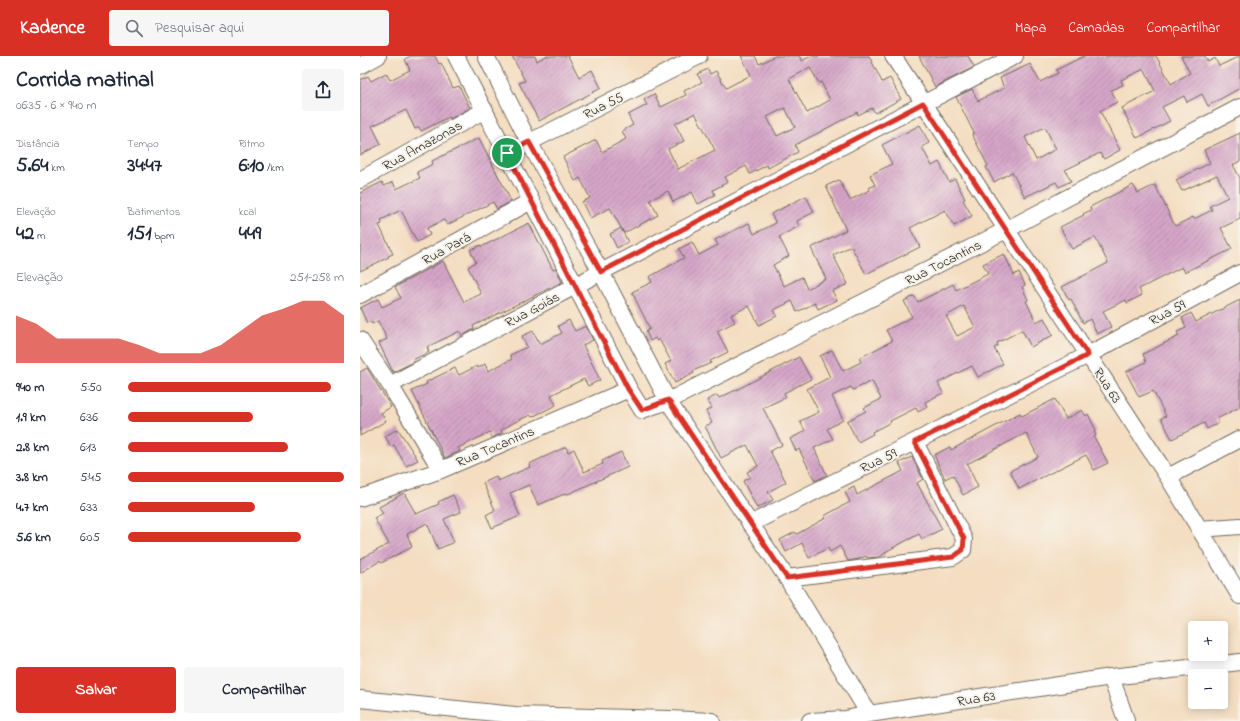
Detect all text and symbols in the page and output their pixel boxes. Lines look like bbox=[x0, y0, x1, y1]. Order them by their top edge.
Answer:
search box bbox=[109, 10, 389, 46]
text: Kadence bbox=[20, 15, 85, 42]
icon: search bbox=[123, 17, 145, 39]
text: Pesquisar aqui bbox=[155, 17, 244, 39]
text: Mapa bbox=[1015, 18, 1046, 39]
text: Camadas bbox=[1068, 18, 1125, 39]
text: Compartilhar bbox=[1147, 18, 1220, 39]
text: Corrida matinal bbox=[16, 65, 154, 97]
button: share bbox=[302, 69, 344, 111]
street label: Rua 55 bbox=[580, 87, 628, 125]
text: 06:35 · 6 × 940 m bbox=[16, 96, 97, 115]
street label: Rua Amazonas bbox=[379, 116, 467, 177]
text: Distância bbox=[16, 136, 60, 152]
text: Tempo bbox=[127, 136, 159, 152]
text: Ritmo bbox=[239, 136, 265, 152]
pin bbox=[490, 136, 524, 170]
icon: arrive bbox=[496, 142, 518, 164]
text: 5.64 bbox=[16, 152, 49, 181]
text: 34:47 bbox=[127, 152, 162, 181]
text: 6:10 bbox=[239, 152, 264, 181]
text: km bbox=[49, 160, 65, 176]
text: /km bbox=[264, 160, 284, 176]
text: Elevação bbox=[16, 204, 56, 220]
text: Batimentos bbox=[127, 204, 180, 220]
text: kcal bbox=[239, 204, 256, 220]
text: 42 bbox=[16, 220, 34, 249]
text: 151 bbox=[127, 220, 152, 249]
text: 449 bbox=[239, 220, 261, 249]
street label: Rua Pará bbox=[418, 227, 475, 271]
text: m bbox=[34, 228, 45, 244]
text: bpm bbox=[152, 228, 175, 244]
street label: Rua Tocantins bbox=[902, 235, 986, 292]
text: Elevação bbox=[16, 268, 63, 287]
text: 251–258 m bbox=[290, 268, 344, 287]
street label: Rua Goiás bbox=[501, 287, 564, 334]
street label: Rua 59 bbox=[1146, 295, 1191, 332]
street label: Rua 63 bbox=[1087, 364, 1126, 408]
text: 940 m bbox=[16, 378, 44, 397]
text: 5:50 bbox=[80, 378, 102, 397]
text: 1.9 km bbox=[16, 408, 46, 427]
text: 6:36 bbox=[80, 408, 98, 427]
street label: Rua Tocantins bbox=[453, 421, 538, 473]
text: 2.8 km bbox=[16, 438, 49, 457]
text: 6:13 bbox=[80, 438, 96, 457]
street label: Rua 59 bbox=[857, 443, 901, 479]
text: 3.8 km bbox=[16, 468, 48, 487]
text: 5:45 bbox=[80, 468, 101, 487]
text: 4.7 km bbox=[16, 498, 48, 517]
text: 6:33 bbox=[80, 498, 98, 517]
text: 5.6 km bbox=[16, 528, 51, 547]
text: 6:05 bbox=[80, 528, 100, 547]
map controls bbox=[1188, 621, 1228, 709]
button: + bbox=[1188, 621, 1228, 661]
button: Salvar bbox=[16, 667, 176, 713]
button: Compartilhar bbox=[184, 667, 344, 713]
button: − bbox=[1188, 669, 1228, 709]
street label: Rua 63 bbox=[955, 686, 997, 713]

